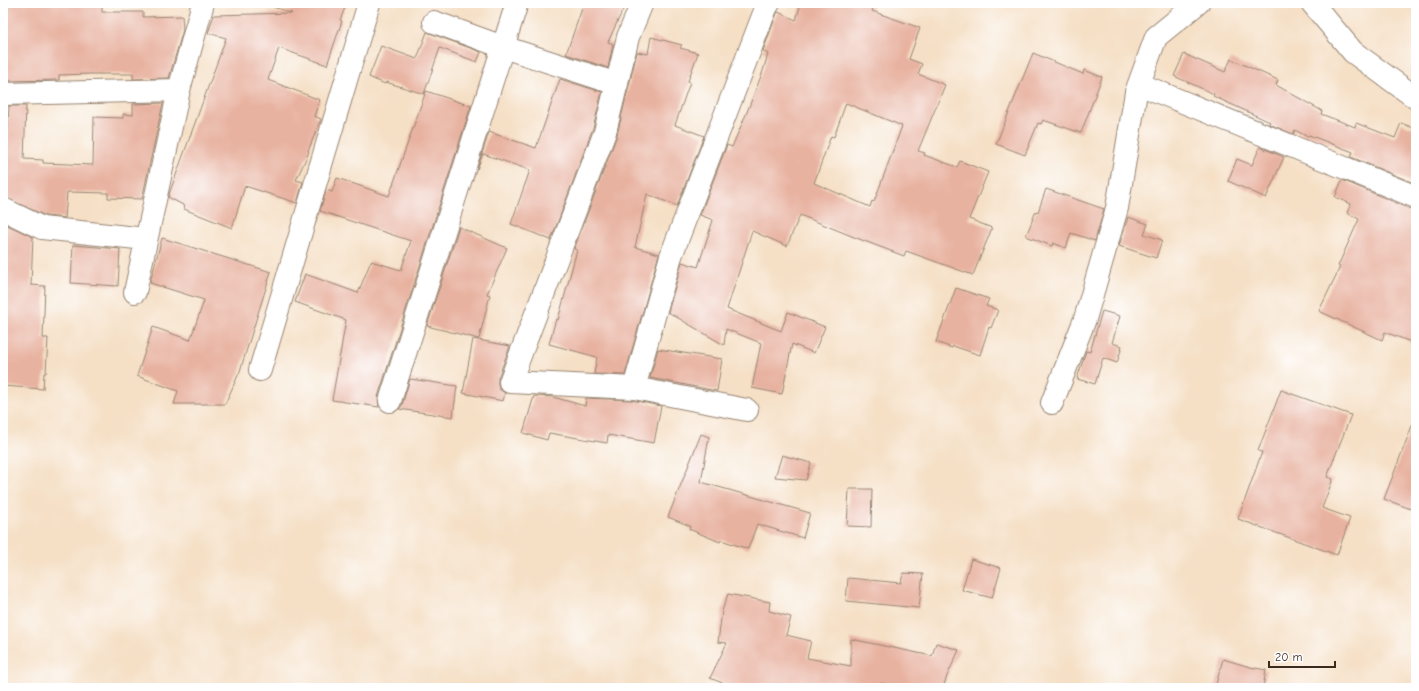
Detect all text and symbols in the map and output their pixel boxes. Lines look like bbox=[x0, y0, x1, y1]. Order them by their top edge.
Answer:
scale bar bbox=[1269, 643, 1335, 669]
text: 20 m bbox=[1275, 650, 1303, 664]

